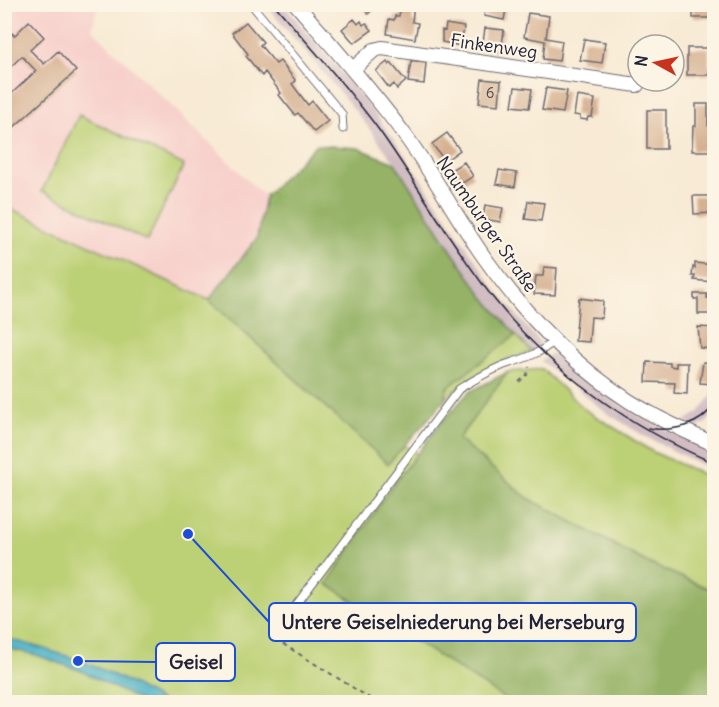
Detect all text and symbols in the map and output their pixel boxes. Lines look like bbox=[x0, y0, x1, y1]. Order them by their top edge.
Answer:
street label: Finkenweg bbox=[449, 29, 539, 63]
north arrow bbox=[626, 33, 686, 93]
text: N bbox=[630, 54, 652, 68]
house number: 6 bbox=[486, 83, 494, 102]
street label: Naumburger Straße bbox=[432, 152, 542, 296]
callout: Untere Geiselniederung bei Merseburg bbox=[269, 603, 636, 641]
text: Untere Geiselniederung bei Merseburg bbox=[281, 609, 625, 634]
callout: Geisel bbox=[156, 643, 235, 681]
text: Geisel bbox=[169, 649, 223, 674]

